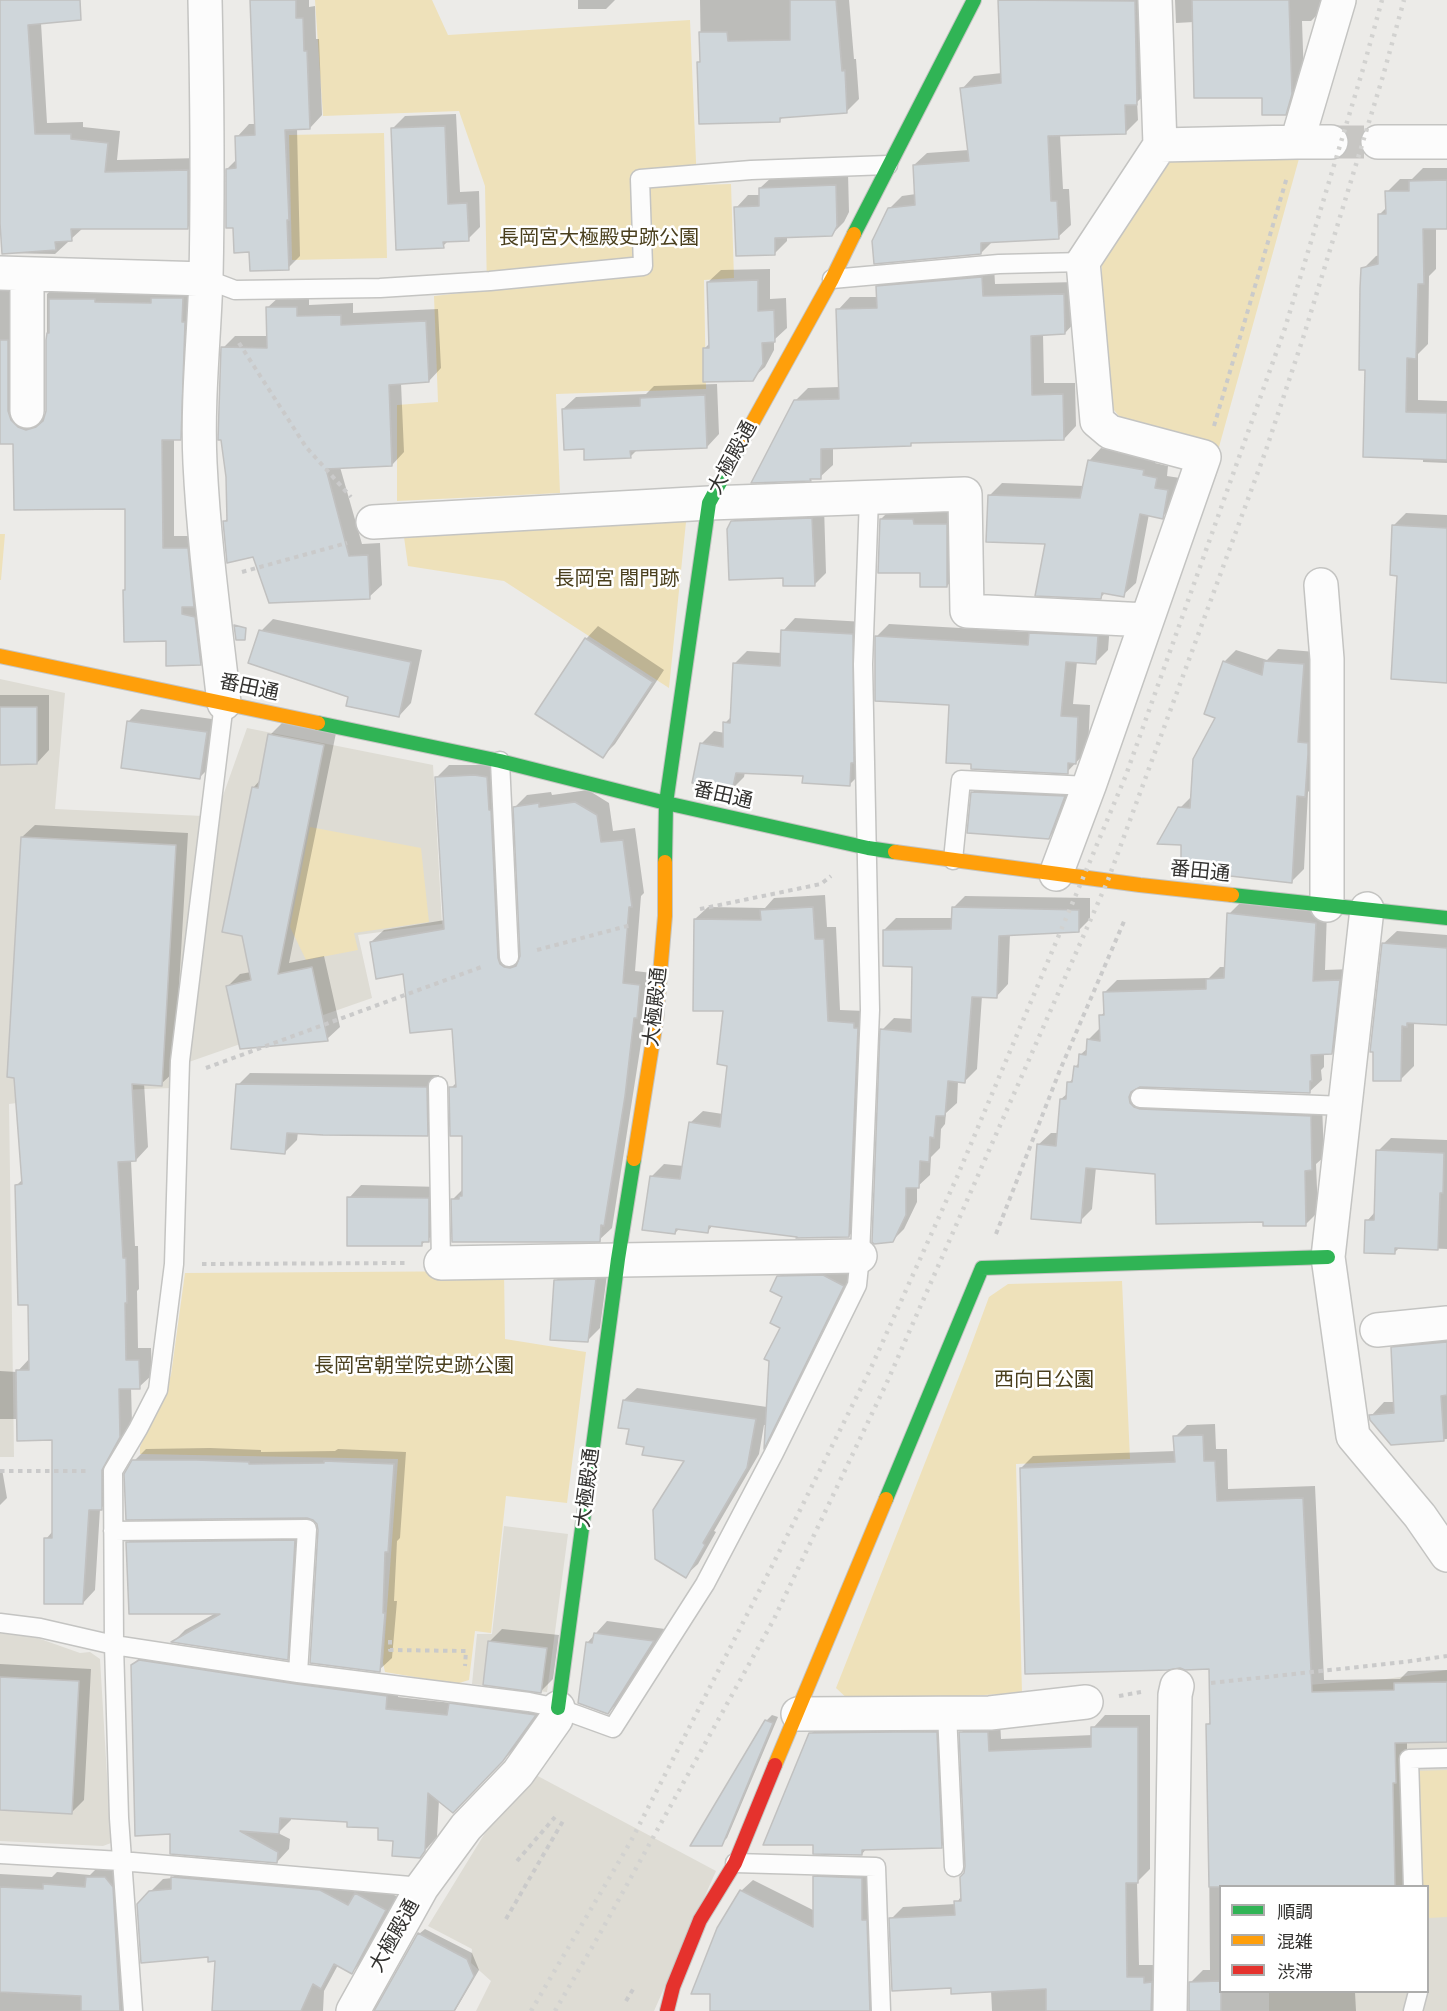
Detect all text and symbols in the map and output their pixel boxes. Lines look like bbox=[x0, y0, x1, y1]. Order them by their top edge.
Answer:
park label: 長岡宮大極殿史跡公園 bbox=[499, 227, 699, 251]
street label: 大極殿通 bbox=[704, 417, 762, 499]
park label: 長岡宮 閤門跡 bbox=[554, 568, 680, 592]
street label: 番田通 bbox=[217, 670, 281, 706]
street label: 番田通 bbox=[691, 778, 755, 814]
street label: 番田通 bbox=[1169, 857, 1231, 887]
street label: 大極殿通 bbox=[640, 966, 672, 1048]
park label: 長岡宮朝堂院史跡公園 bbox=[314, 1355, 514, 1379]
park label: 西向日公園 bbox=[994, 1369, 1094, 1393]
street label: 大極殿通 bbox=[571, 1447, 605, 1529]
legend bbox=[1219, 1885, 1429, 1993]
street label: 大極殿通 bbox=[365, 1895, 425, 1977]
text: 順調 bbox=[1277, 1900, 1313, 1923]
text: 混雑 bbox=[1277, 1930, 1313, 1953]
text: 渋滞 bbox=[1277, 1960, 1313, 1983]

